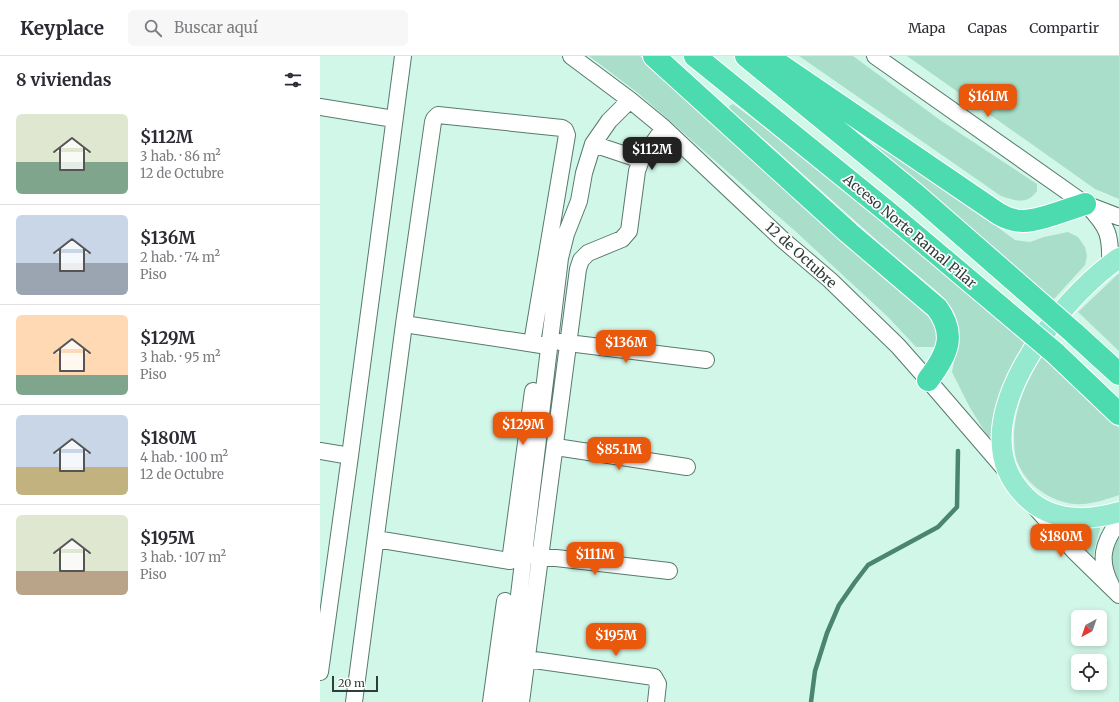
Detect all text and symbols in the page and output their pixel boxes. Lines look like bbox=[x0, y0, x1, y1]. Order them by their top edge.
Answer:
search box bbox=[128, 10, 408, 46]
text: Keyplace bbox=[20, 16, 104, 40]
icon: search bbox=[142, 17, 164, 39]
text: Buscar aquí bbox=[174, 18, 258, 37]
text: Mapa bbox=[908, 19, 945, 37]
text: Capas bbox=[967, 19, 1007, 37]
text: Compartir bbox=[1029, 19, 1099, 37]
text: 8 viviendas bbox=[16, 69, 111, 91]
icon: filters bbox=[282, 69, 304, 91]
pin: $161M bbox=[960, 84, 1016, 118]
text: $161M bbox=[968, 88, 1008, 105]
text: $112M bbox=[140, 126, 193, 148]
icon: home bbox=[48, 130, 96, 178]
pin: $112M bbox=[624, 137, 680, 171]
text: $112M bbox=[632, 141, 672, 158]
text: 3 hab. · 86 m² bbox=[140, 148, 221, 165]
text: 12 de Octubre bbox=[140, 165, 224, 182]
street label: Acceso Norte Ramal Pilar bbox=[839, 169, 980, 292]
street label: 12 de Octubre bbox=[761, 218, 841, 292]
text: $136M bbox=[140, 227, 195, 249]
icon: home bbox=[48, 231, 96, 279]
text: 2 hab. · 74 m² bbox=[140, 249, 220, 266]
text: Piso bbox=[140, 266, 167, 283]
text: $129M bbox=[140, 327, 195, 349]
pin: $136M bbox=[598, 330, 654, 364]
icon: home bbox=[48, 331, 96, 379]
text: $136M bbox=[605, 334, 647, 351]
text: 3 hab. · 95 m² bbox=[140, 349, 220, 366]
text: Piso bbox=[140, 366, 167, 383]
pin: $129M bbox=[495, 412, 551, 446]
text: $129M bbox=[502, 416, 544, 433]
text: $180M bbox=[140, 427, 197, 449]
icon: home bbox=[48, 431, 96, 479]
pin: $85.1M bbox=[586, 437, 652, 471]
text: $85.1M bbox=[596, 441, 642, 458]
text: 4 hab. · 100 m² bbox=[140, 449, 228, 466]
text: 12 de Octubre bbox=[140, 466, 224, 483]
pin: $180M bbox=[1033, 524, 1089, 558]
text: $195M bbox=[140, 527, 195, 549]
text: $180M bbox=[1039, 528, 1083, 545]
icon: home bbox=[48, 531, 96, 579]
pin: $111M bbox=[567, 542, 623, 576]
text: $111M bbox=[576, 546, 614, 563]
text: 3 hab. · 107 m² bbox=[140, 549, 226, 566]
text: Piso bbox=[140, 566, 167, 583]
north arrow bbox=[1071, 610, 1107, 646]
map controls bbox=[1071, 610, 1107, 690]
pin: $195M bbox=[588, 623, 644, 657]
text: $195M bbox=[595, 627, 637, 644]
button: locate bbox=[1071, 654, 1107, 690]
scale bar bbox=[332, 674, 378, 693]
text: 20 m bbox=[338, 676, 365, 690]

